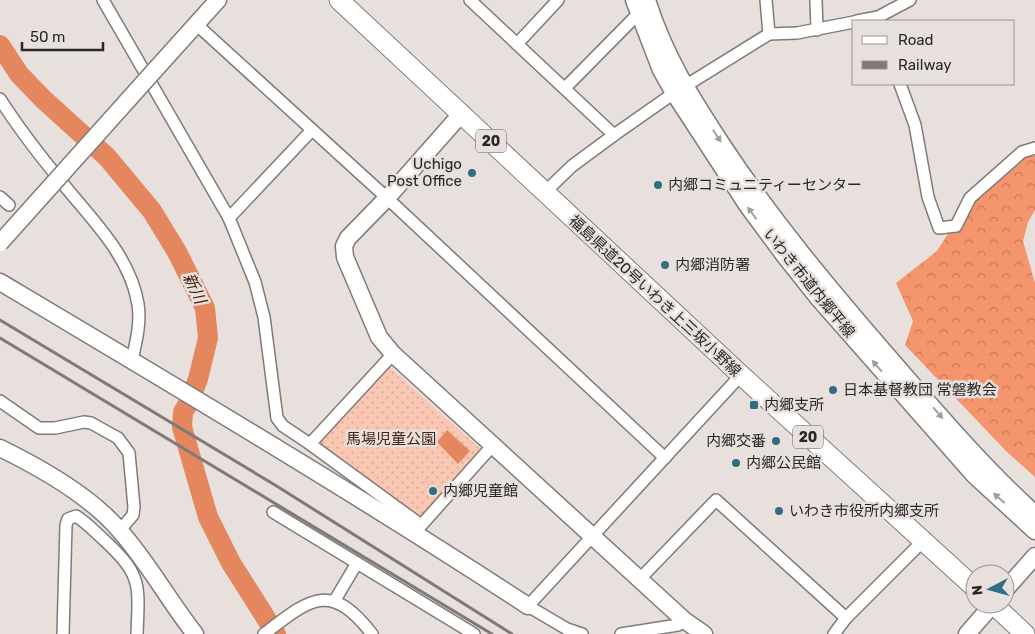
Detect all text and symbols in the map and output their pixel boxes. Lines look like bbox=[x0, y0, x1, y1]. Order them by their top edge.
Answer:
scale bar bbox=[22, 20, 104, 52]
legend bbox=[852, 20, 1015, 85]
text: 50 m bbox=[30, 28, 65, 46]
text: Road bbox=[898, 31, 934, 49]
text: Railway bbox=[898, 56, 952, 74]
one-way arrow bbox=[712, 129, 721, 143]
road number: 20 bbox=[476, 130, 506, 152]
place label: Uchigo Post Office bbox=[387, 155, 462, 190]
marker: Uchigo Post Office bbox=[466, 167, 478, 179]
place label: 内郷コミュニティーセンター bbox=[668, 176, 862, 194]
marker: 内郷コミュニティーセンター bbox=[652, 179, 664, 191]
one-way arrow bbox=[747, 206, 757, 220]
street label: 福島県道20号いわき上三坂小野線 bbox=[565, 212, 745, 380]
street label: いわき市道内郷平線 bbox=[760, 225, 858, 341]
place label: 内郷消防署 bbox=[675, 256, 750, 274]
marker: 内郷消防署 bbox=[659, 259, 671, 271]
water label: 新川 bbox=[179, 270, 211, 309]
one-way arrow bbox=[871, 360, 883, 372]
place label: 日本基督教団 常磐教会 bbox=[843, 381, 997, 399]
marker: 日本基督教団 常磐教会 bbox=[827, 384, 839, 396]
place label: 内郷支所 bbox=[764, 396, 824, 414]
marker: 内郷支所 bbox=[748, 399, 760, 411]
one-way arrow bbox=[932, 407, 943, 419]
road number: 20 bbox=[793, 426, 823, 448]
park label: 馬場児童公園 bbox=[346, 430, 436, 448]
place label: 内郷交番 bbox=[706, 432, 766, 450]
marker: 内郷交番 bbox=[770, 435, 782, 447]
place label: 内郷公民館 bbox=[746, 454, 821, 472]
marker: 内郷公民館 bbox=[730, 457, 742, 469]
place label: 内郷児童館 bbox=[443, 482, 518, 500]
marker: 内郷児童館 bbox=[427, 485, 439, 497]
one-way arrow bbox=[993, 492, 1005, 504]
place label: いわき市役所内郷支所 bbox=[789, 502, 939, 520]
marker: いわき市役所内郷支所 bbox=[773, 505, 785, 517]
north arrow bbox=[965, 564, 1015, 614]
text: N bbox=[969, 584, 987, 596]

